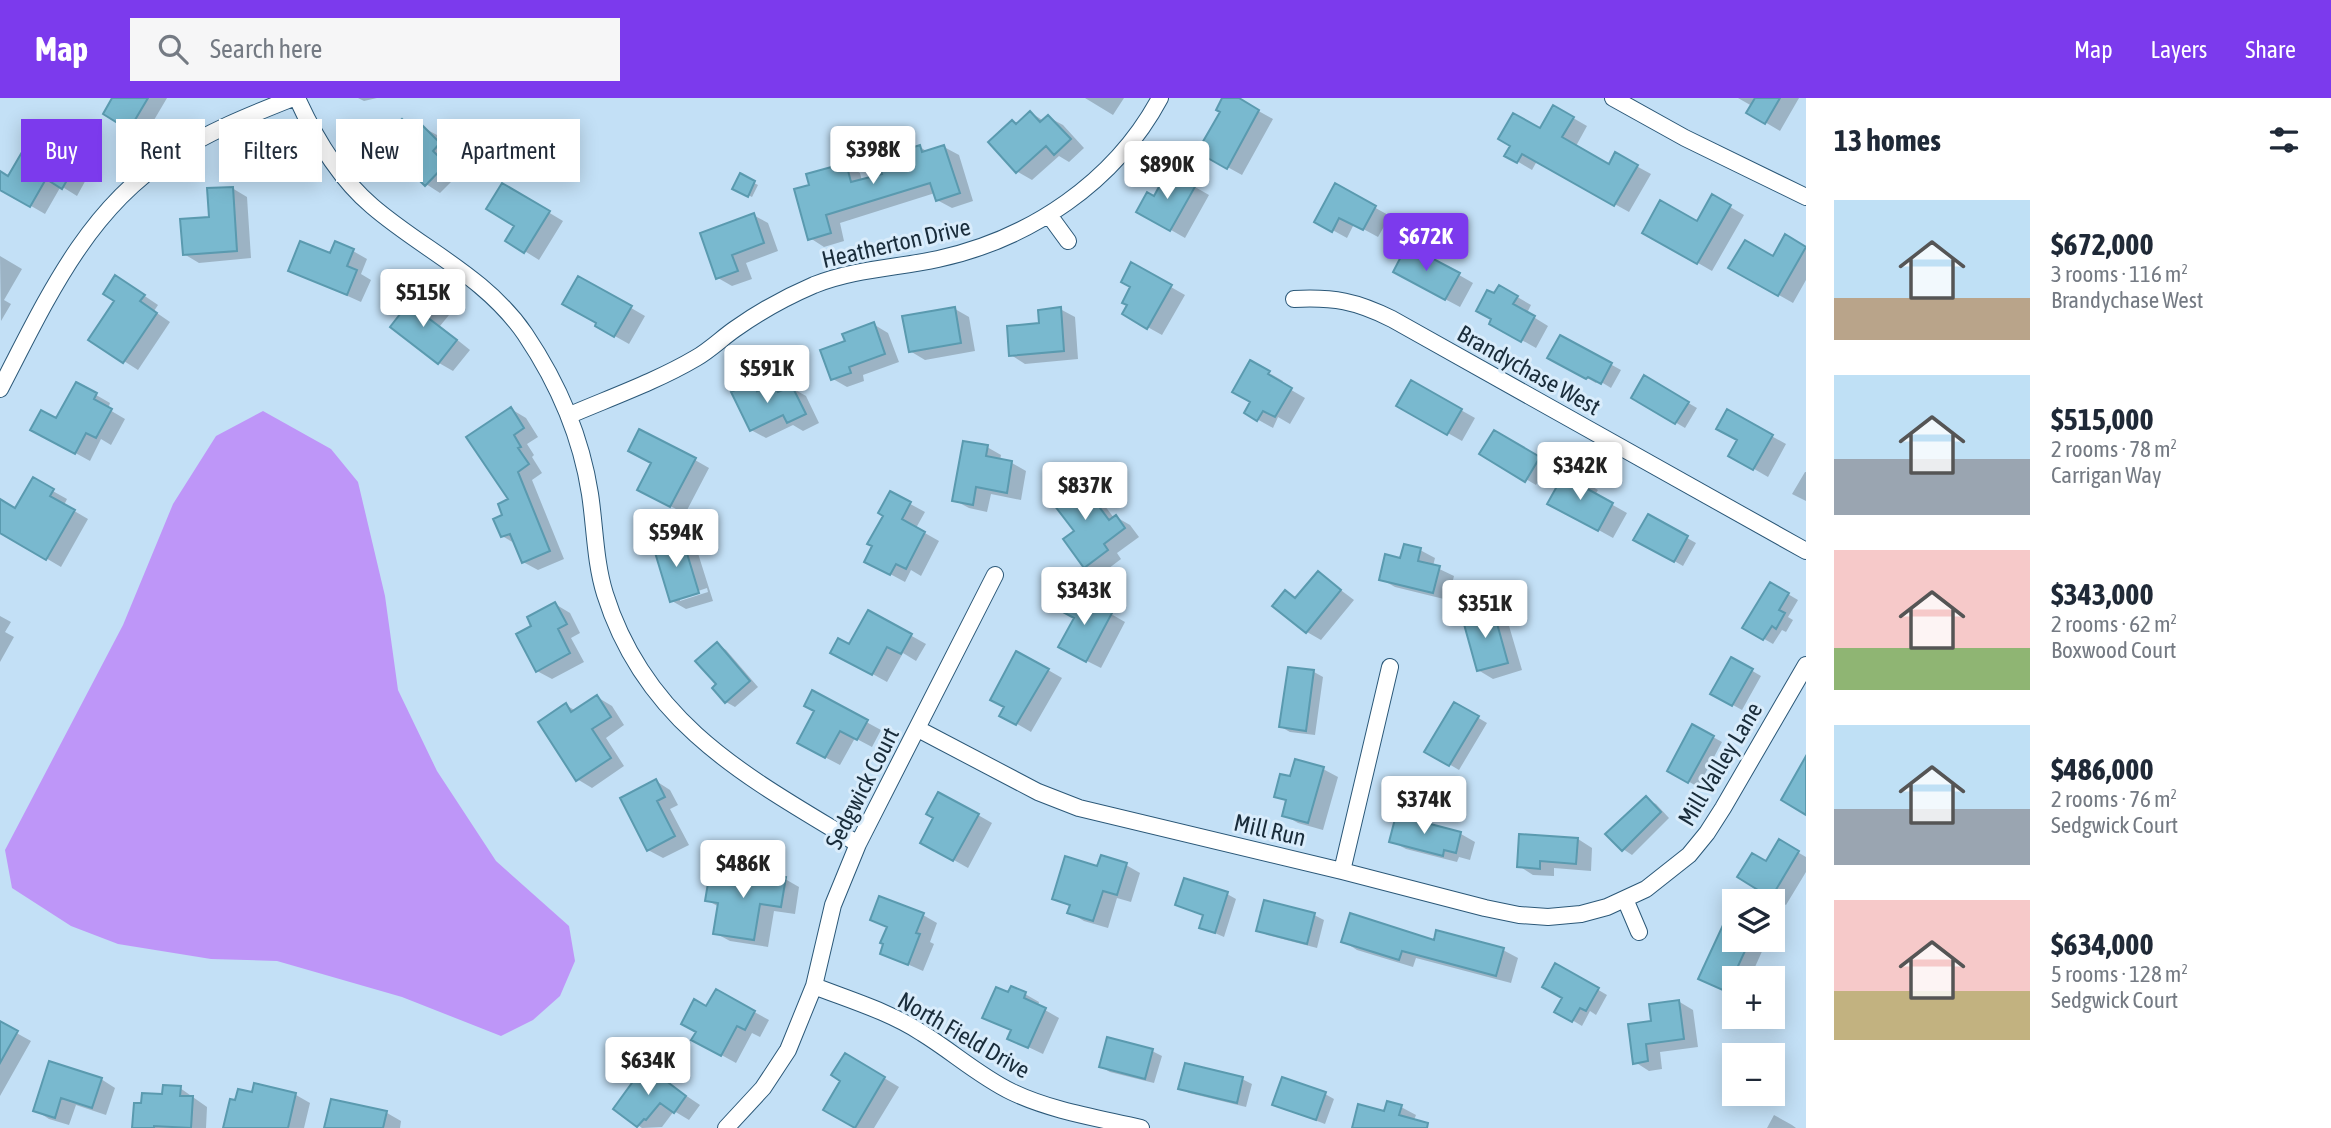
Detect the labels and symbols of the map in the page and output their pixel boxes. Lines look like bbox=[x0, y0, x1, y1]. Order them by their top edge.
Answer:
pin: $398K bbox=[824, 126, 922, 186]
pin: $890K bbox=[1118, 141, 1216, 201]
street label: Heatherton Drive bbox=[819, 213, 973, 273]
pin: $672K bbox=[1377, 214, 1475, 273]
pin: $515K bbox=[374, 270, 472, 329]
street label: Brandychase West bbox=[1453, 320, 1605, 420]
pin: $591K bbox=[718, 345, 816, 405]
pin: $342K bbox=[1531, 442, 1629, 502]
pin: $837K bbox=[1036, 462, 1134, 522]
pin: $594K bbox=[627, 510, 725, 569]
pin: $343K bbox=[1035, 568, 1133, 627]
pin: $351K bbox=[1436, 580, 1534, 640]
street label: Mill Valley Lane bbox=[1673, 697, 1767, 831]
street label: Sedgwick Court bbox=[820, 723, 904, 853]
pin: $374K bbox=[1375, 776, 1473, 836]
street label: Mill Run bbox=[1231, 809, 1309, 851]
pin: $486K bbox=[694, 840, 792, 900]
street label: North Field Drive bbox=[893, 986, 1035, 1084]
pin: $634K bbox=[599, 1038, 697, 1097]

